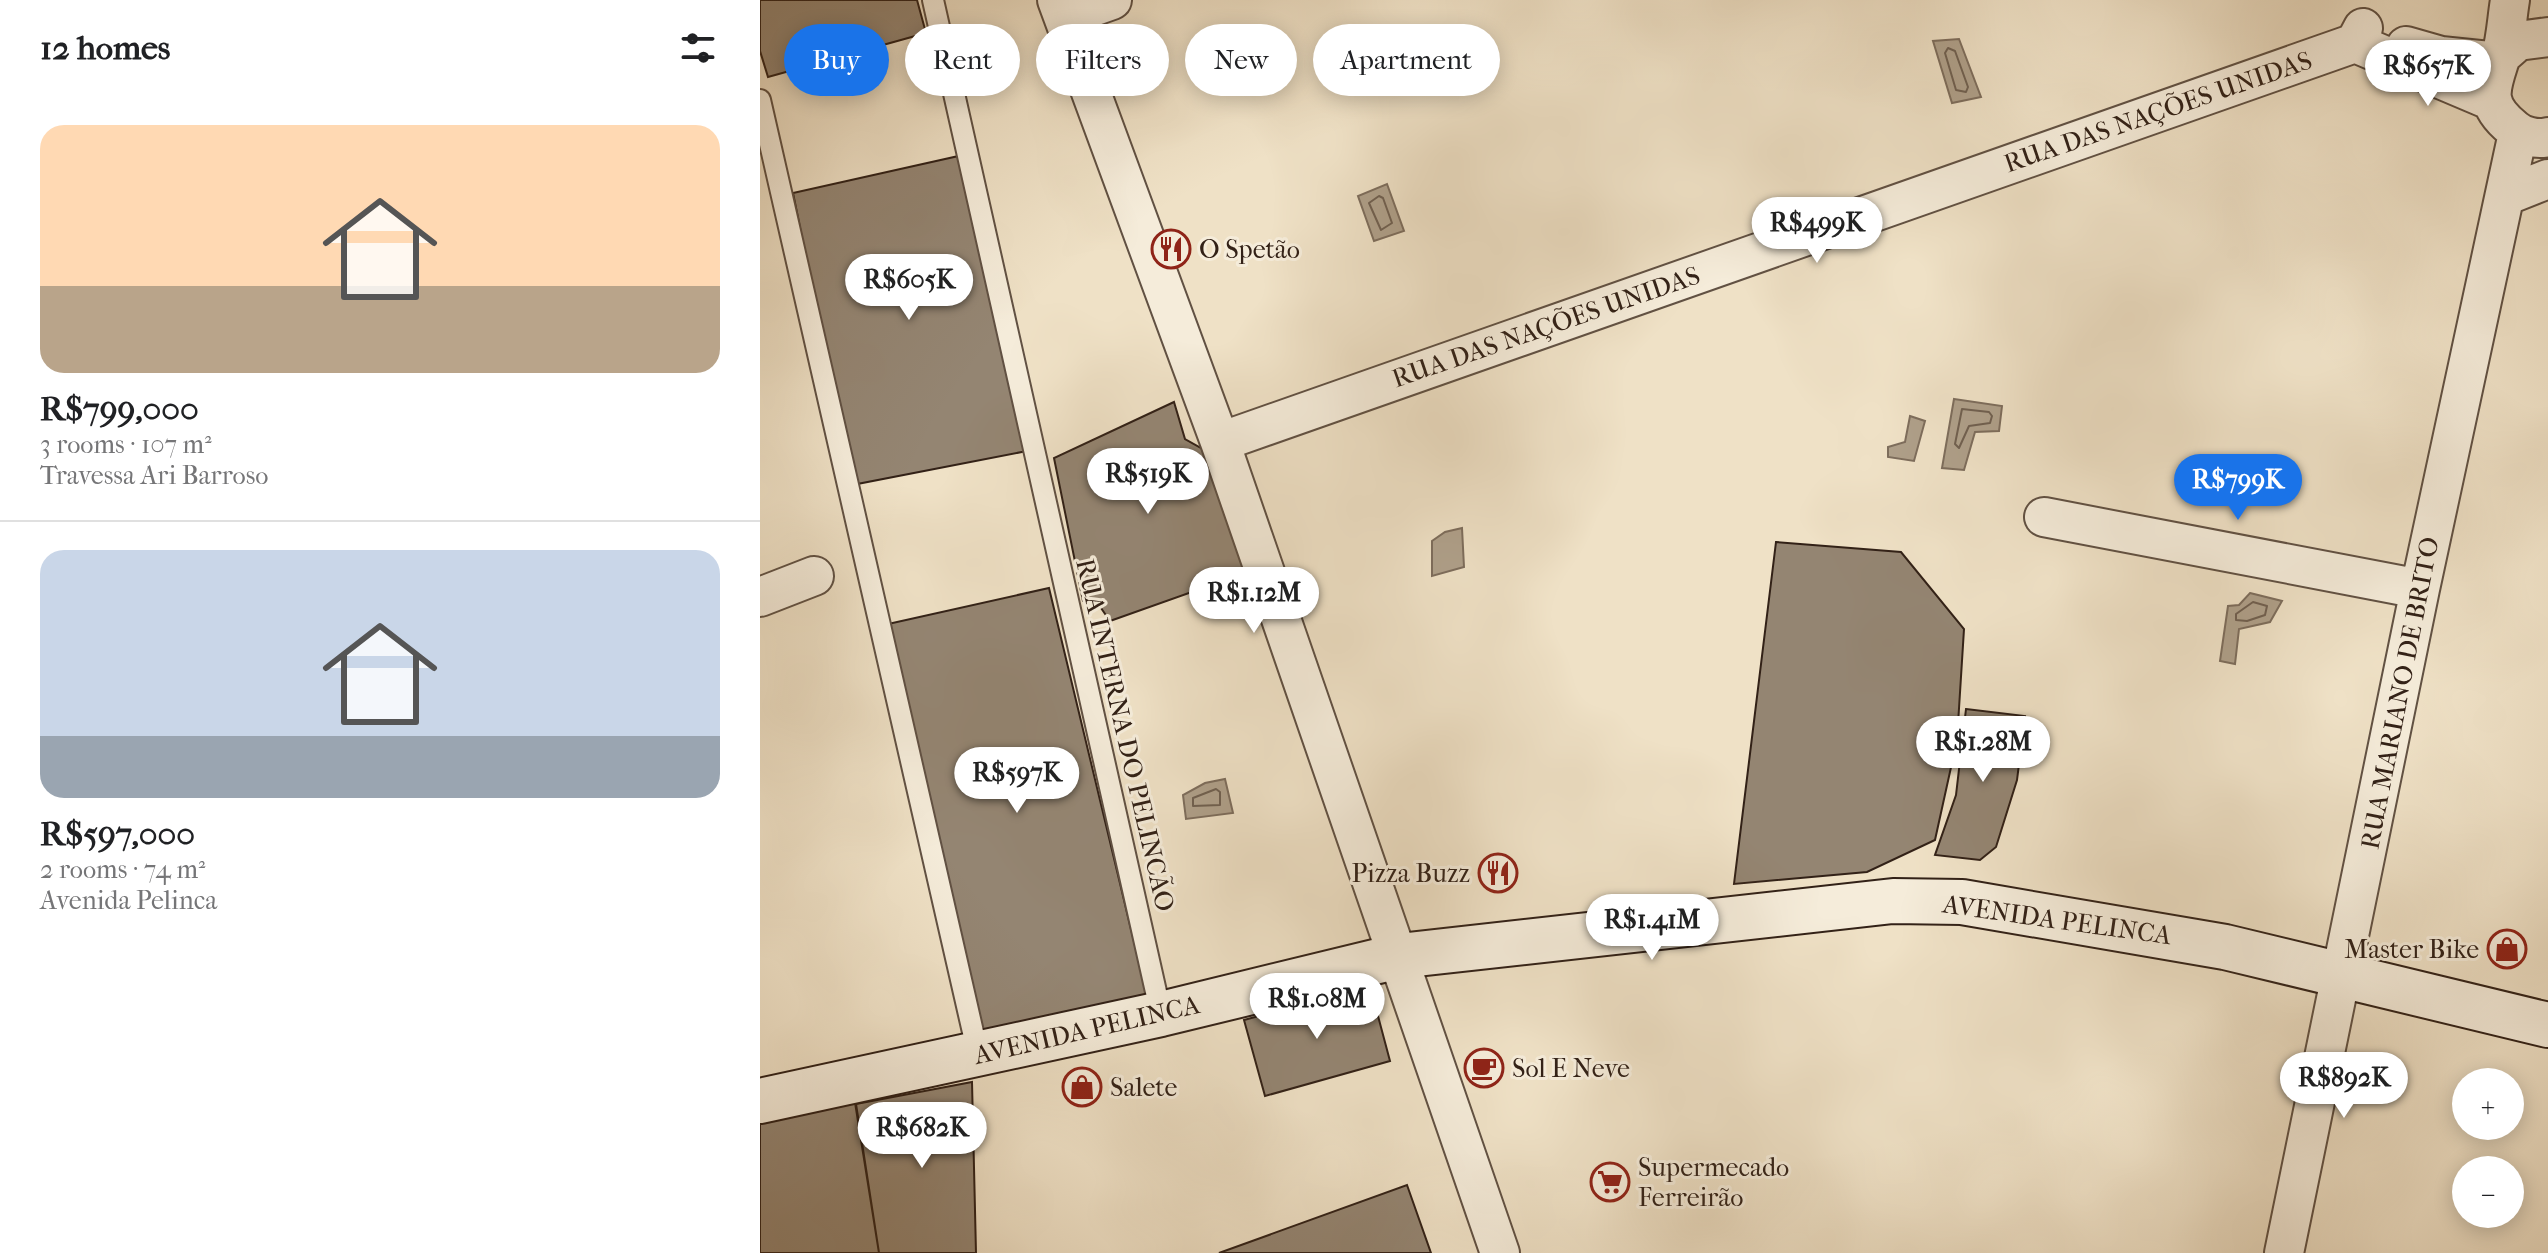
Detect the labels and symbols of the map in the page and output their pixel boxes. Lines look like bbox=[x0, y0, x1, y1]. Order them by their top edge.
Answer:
pin: R$657K bbox=[2363, 40, 2493, 108]
street label: RUA DAS NAÇÕES UNIDAS bbox=[2000, 44, 2316, 179]
pin: R$499K bbox=[1752, 197, 1882, 265]
restaurant icon: O Spetão bbox=[1150, 228, 1192, 270]
place label: O Spetão bbox=[1199, 234, 1300, 265]
pin: R$605K bbox=[844, 254, 974, 322]
street label: RUA DAS NAÇÕES UNIDAS bbox=[1388, 259, 1704, 394]
pin: R$519K bbox=[1083, 448, 1213, 516]
pin: R$799K bbox=[2173, 454, 2303, 522]
street label: RUA MARIANO DE BRITO bbox=[2354, 534, 2446, 852]
street label: RUA INTERNA DO PELINCÃO bbox=[1069, 555, 1182, 915]
pin: R$1.12M bbox=[1180, 567, 1328, 635]
pin: R$1.28M bbox=[1909, 716, 2057, 784]
pin: R$597K bbox=[952, 747, 1082, 815]
restaurant icon: Pizza Buzz bbox=[1477, 852, 1519, 894]
place label: Pizza Buzz bbox=[1351, 858, 1470, 889]
street label: AVENIDA PELINCA bbox=[1940, 888, 2174, 952]
pin: R$1.41M bbox=[1578, 894, 1726, 962]
shop icon: Master Bike bbox=[2486, 928, 2528, 970]
place label: Master Bike bbox=[2344, 934, 2479, 965]
pin: R$1.08M bbox=[1243, 973, 1391, 1041]
street label: AVENIDA PELINCA bbox=[970, 989, 1204, 1071]
cafe icon: Sol E Neve bbox=[1463, 1047, 1505, 1089]
pin: R$892K bbox=[2279, 1052, 2409, 1120]
place label: Sol E Neve bbox=[1512, 1053, 1630, 1084]
shop icon: Salete bbox=[1061, 1066, 1103, 1108]
place label: Salete bbox=[1110, 1072, 1178, 1103]
pin: R$682K bbox=[857, 1102, 987, 1170]
place label: Supermecado Ferreirão bbox=[1638, 1152, 1789, 1213]
supermarket icon: Supermecado Ferreirão bbox=[1589, 1161, 1631, 1203]

